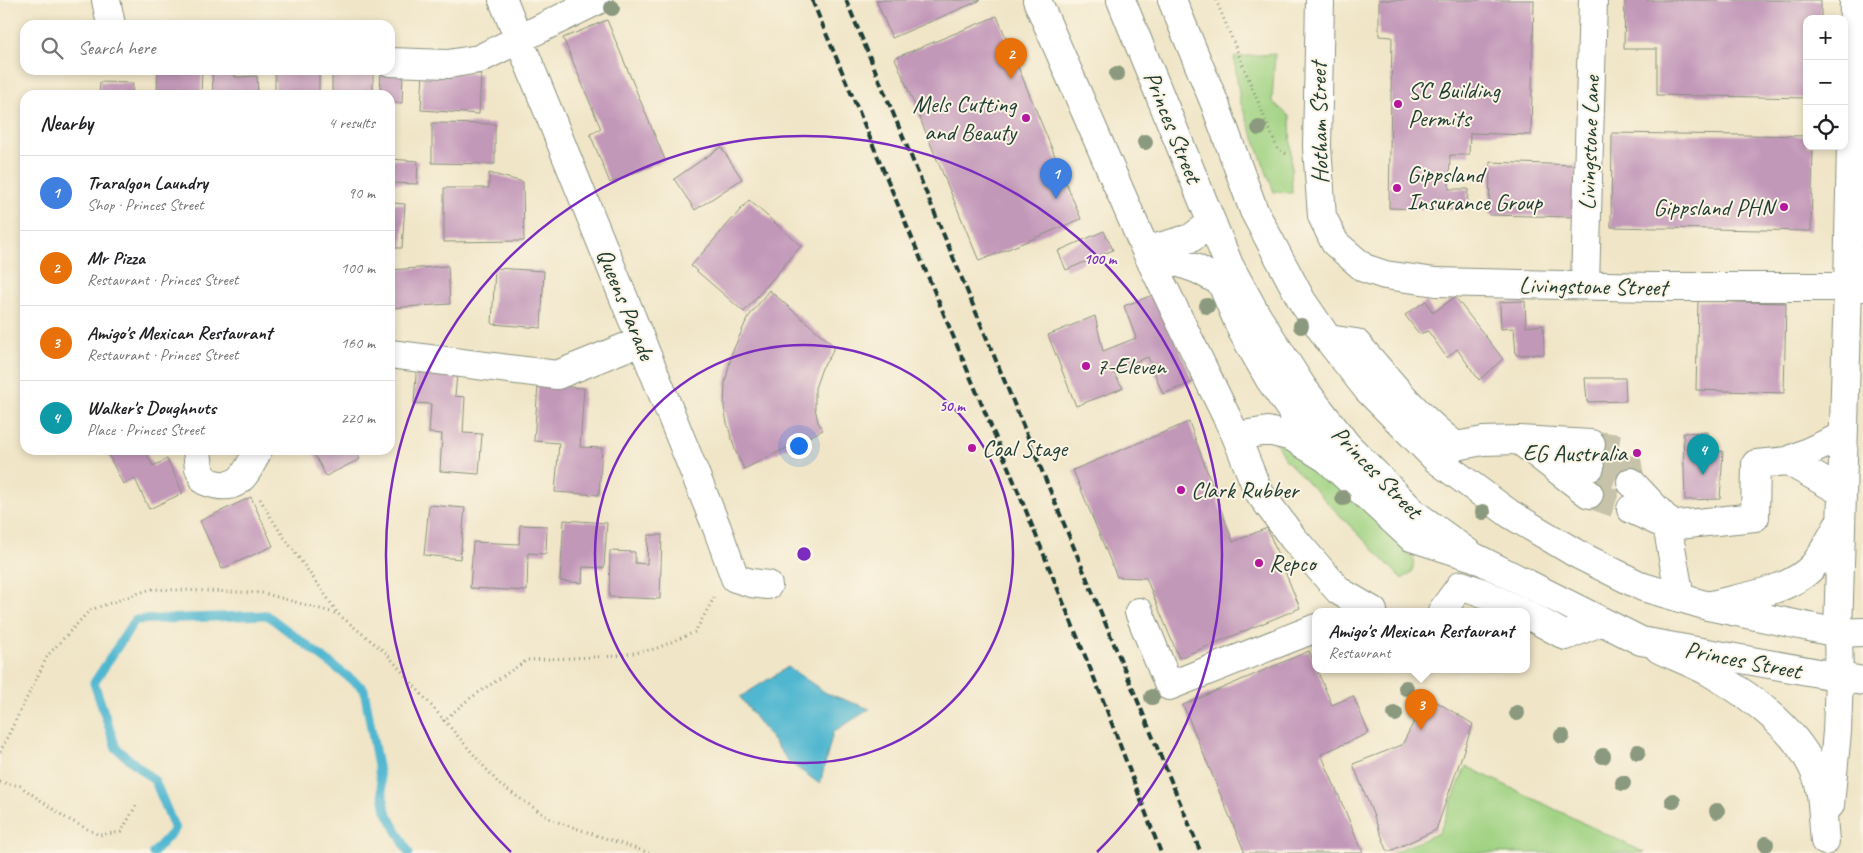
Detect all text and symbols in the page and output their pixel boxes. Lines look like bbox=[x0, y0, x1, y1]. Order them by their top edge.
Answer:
map controls bbox=[1803, 15, 1848, 150]
button: + bbox=[1803, 15, 1848, 60]
search box bbox=[20, 20, 395, 75]
icon: search bbox=[38, 34, 66, 62]
text: Search here bbox=[78, 36, 155, 60]
pin: 2 bbox=[995, 38, 1027, 79]
street label: Hotham Street bbox=[1303, 59, 1335, 184]
button: − bbox=[1803, 60, 1848, 105]
street label: Princes Street bbox=[1137, 67, 1210, 189]
street label: Livingstone Lane bbox=[1572, 73, 1606, 211]
place label: SC Building Permits bbox=[1408, 75, 1501, 133]
place label: Mels Cutting and Beauty bbox=[912, 89, 1018, 147]
marker: SC Building Permits bbox=[1392, 98, 1404, 110]
button: locate bbox=[1803, 105, 1848, 150]
text: Nearby bbox=[40, 110, 93, 136]
marker: Mels Cutting and Beauty bbox=[1020, 112, 1032, 124]
text: 4 results bbox=[328, 113, 375, 133]
pin: 1 bbox=[1040, 158, 1072, 199]
place label: Gippsland Insurance Group bbox=[1407, 159, 1543, 217]
text: Traralgon Laundry bbox=[87, 171, 208, 195]
marker: Gippsland Insurance Group bbox=[1391, 182, 1403, 194]
text: 1 bbox=[52, 183, 60, 203]
text: 90 m bbox=[348, 183, 375, 203]
place label: Gippsland PHN bbox=[1653, 192, 1777, 222]
text: Shop · Princes Street bbox=[87, 195, 203, 215]
marker: Gippsland PHN bbox=[1778, 201, 1790, 213]
street label: Queens Parade bbox=[590, 244, 663, 366]
text: Mr Pizza bbox=[87, 246, 145, 270]
text: 100 m bbox=[1084, 250, 1118, 269]
text: 2 bbox=[52, 258, 60, 278]
text: 100 m bbox=[341, 258, 375, 278]
text: Restaurant · Princes Street bbox=[87, 270, 238, 290]
street label: Livingstone Street bbox=[1519, 270, 1670, 302]
text: Amigo's Mexican Restaurant bbox=[87, 321, 272, 345]
text: 3 bbox=[52, 333, 60, 353]
text: 160 m bbox=[341, 333, 375, 353]
text: Restaurant · Princes Street bbox=[87, 345, 238, 365]
place label: 7-Eleven bbox=[1096, 351, 1167, 381]
marker: 7-Eleven bbox=[1080, 360, 1092, 372]
text: Walker's Doughnuts bbox=[87, 396, 216, 420]
text: 50 m bbox=[939, 397, 966, 416]
text: 4 bbox=[52, 408, 60, 428]
text: 220 m bbox=[341, 408, 375, 428]
street label: Princes Street bbox=[1325, 419, 1430, 526]
text: Place · Princes Street bbox=[87, 420, 204, 440]
your location bbox=[786, 433, 812, 459]
place label: Coal Stage bbox=[982, 433, 1069, 463]
pin: 4 bbox=[1687, 434, 1719, 475]
place label: EG Australia bbox=[1523, 438, 1629, 468]
marker: Coal Stage bbox=[966, 442, 978, 454]
marker: EG Australia bbox=[1631, 447, 1643, 459]
place label: Clark Rubber bbox=[1191, 475, 1301, 505]
marker: Clark Rubber bbox=[1175, 484, 1187, 496]
centre of rings bbox=[795, 545, 813, 563]
place label: Repco bbox=[1269, 548, 1318, 578]
marker: Repco bbox=[1253, 557, 1265, 569]
popup bbox=[1312, 608, 1530, 673]
text: Amigo's Mexican Restaurant bbox=[1329, 619, 1513, 643]
street label: Princes Street bbox=[1682, 634, 1806, 686]
text: Restaurant bbox=[1329, 643, 1390, 663]
pin: 3 bbox=[1405, 689, 1437, 730]

